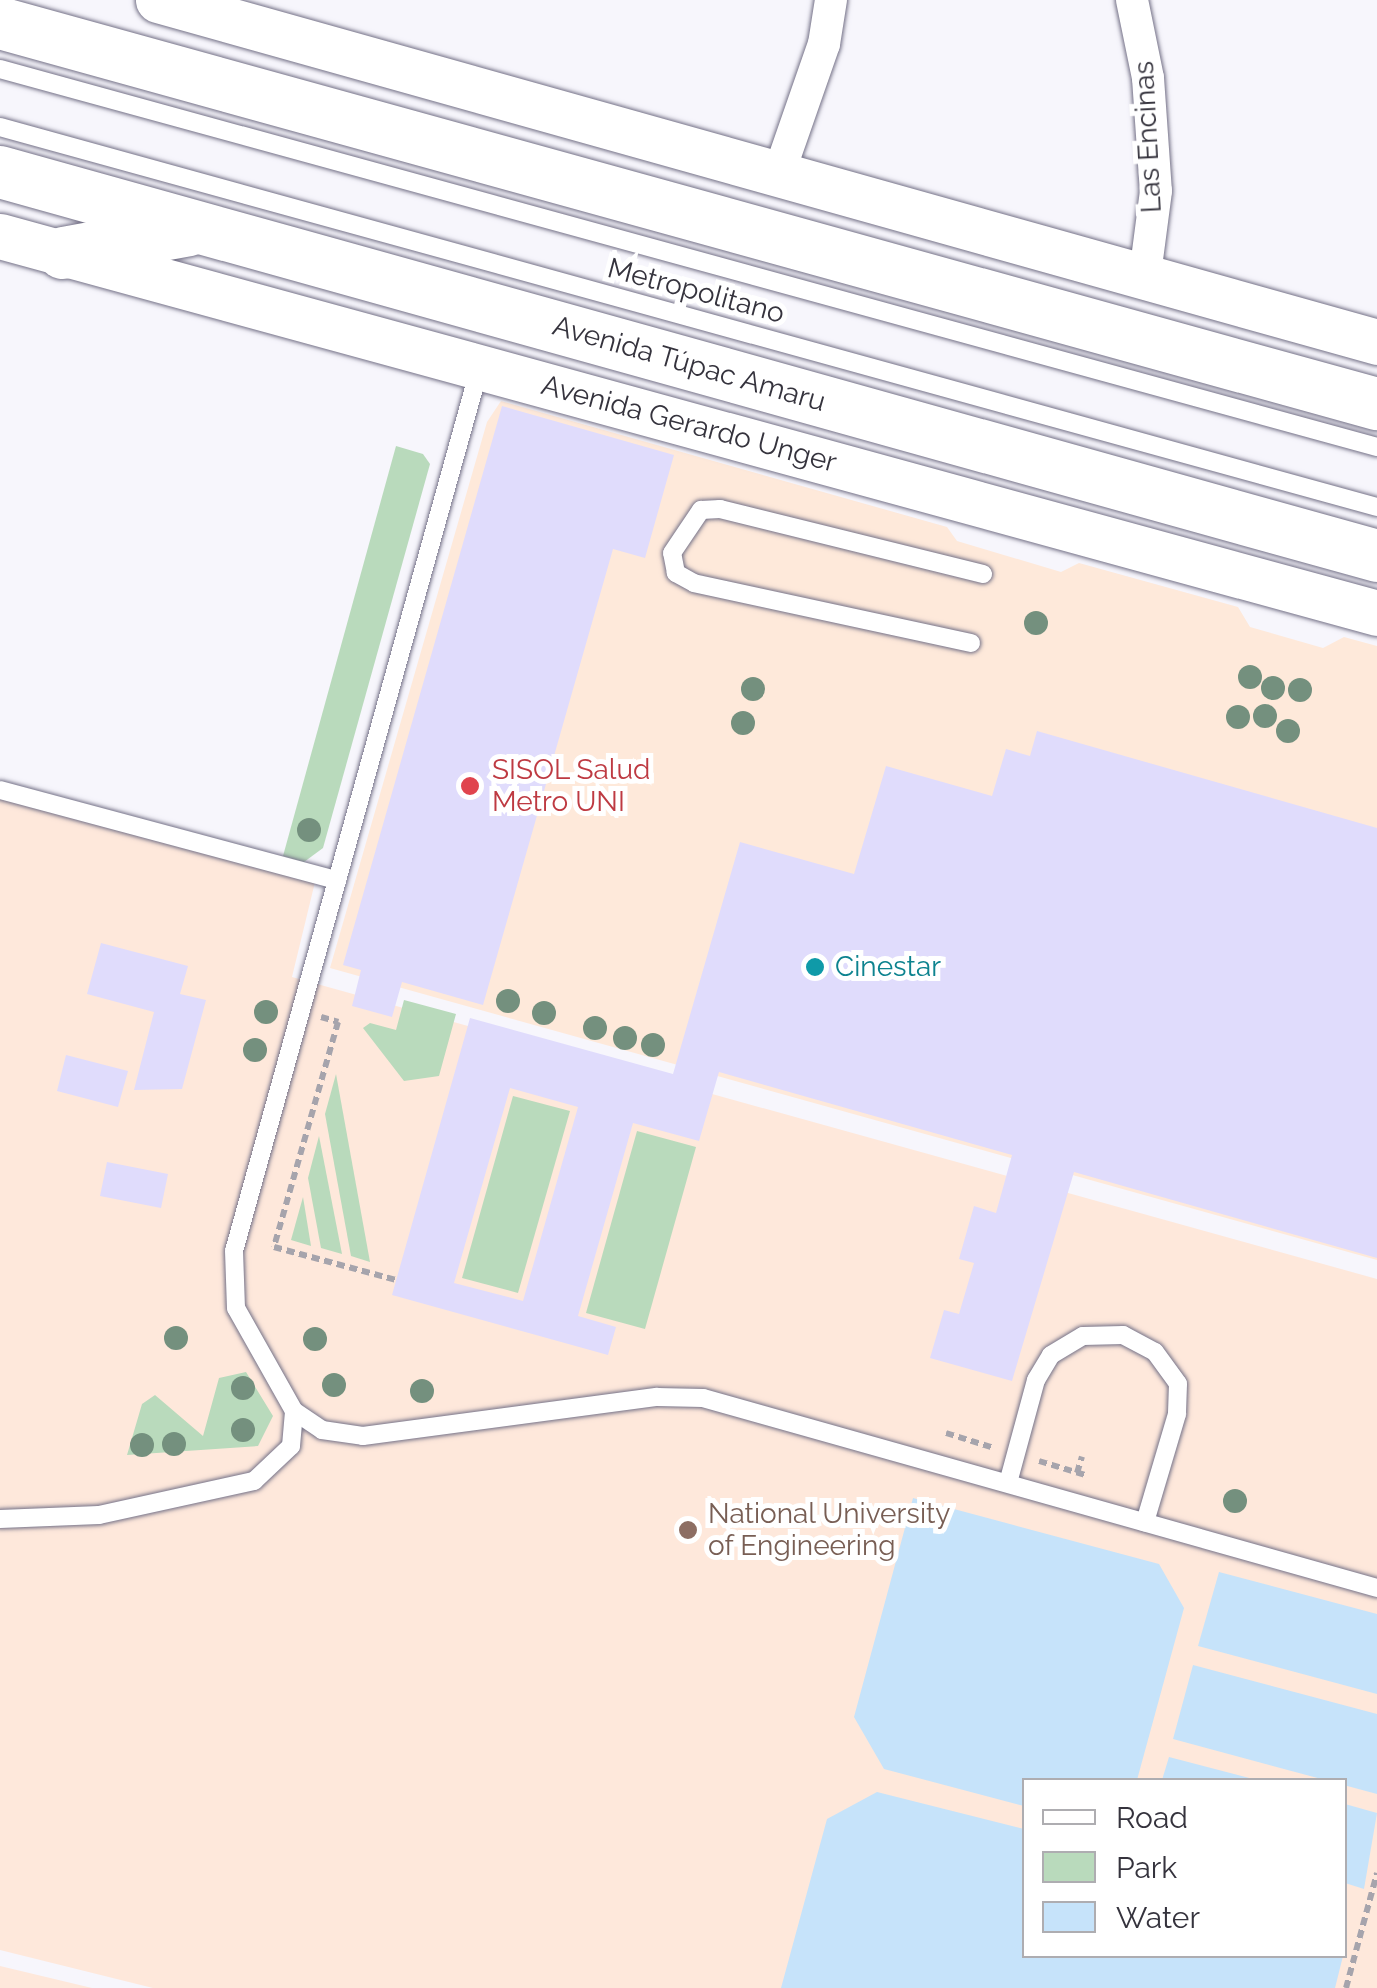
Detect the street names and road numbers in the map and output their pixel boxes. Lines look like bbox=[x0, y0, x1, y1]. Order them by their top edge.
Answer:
street label: Las Encinas bbox=[1127, 60, 1169, 214]
street label: Metropolitano bbox=[604, 251, 788, 331]
street label: Avenida Túpac Amaru bbox=[548, 309, 830, 419]
street label: Avenida Gerardo Unger bbox=[538, 368, 840, 480]

